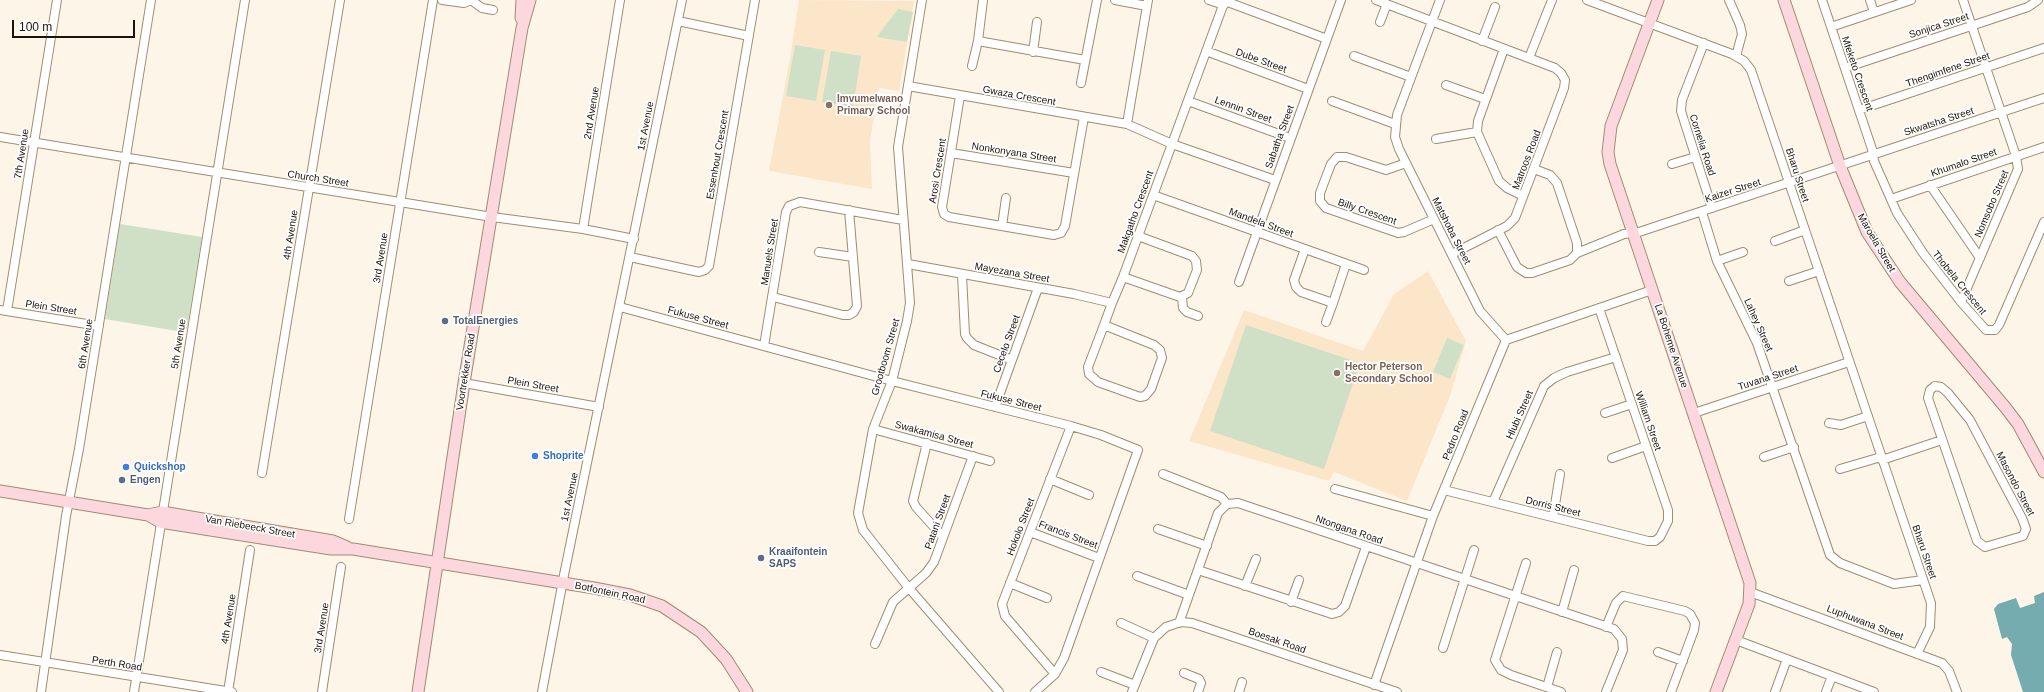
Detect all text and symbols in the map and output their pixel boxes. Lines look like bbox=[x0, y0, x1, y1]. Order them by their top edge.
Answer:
street label: Sonjica Street bbox=[1908, 11, 1970, 41]
scale bar bbox=[14, 12, 137, 38]
text: 100 m bbox=[19, 20, 52, 34]
street label: Mfeketo Crescent bbox=[1839, 35, 1875, 113]
street label: Dube Street bbox=[1234, 46, 1288, 76]
street label: Thengimfene Street bbox=[1905, 50, 1991, 90]
street label: Gwaza Crescent bbox=[982, 84, 1056, 108]
street label: 2nd Avenue bbox=[582, 86, 602, 140]
place label: Imvumelwano Primary School bbox=[837, 93, 910, 116]
street label: Lennin Street bbox=[1213, 94, 1273, 126]
street label: 1st Avenue bbox=[635, 100, 657, 152]
marker: Imvumelwano Primary School bbox=[824, 100, 834, 110]
street label: Sabatha Street bbox=[1263, 104, 1297, 170]
street label: Skwatsha Street bbox=[1903, 105, 1975, 139]
street label: Essenhout Crescent bbox=[704, 110, 732, 200]
street label: Cornelia Road bbox=[1686, 113, 1718, 177]
street label: 7th Avenue bbox=[12, 128, 32, 180]
street label: Matroos Road bbox=[1510, 129, 1544, 191]
street label: Arosi Crescent bbox=[927, 138, 949, 204]
street label: Nonkonyana Street bbox=[971, 140, 1057, 166]
street label: Bharu Street bbox=[1783, 146, 1811, 204]
street label: Khumalo Street bbox=[1929, 146, 1999, 180]
street label: Church Street bbox=[287, 168, 349, 190]
street label: Nomsobo Street bbox=[1972, 168, 2012, 240]
street label: Makgatho Crescent bbox=[1116, 169, 1156, 255]
street label: Kaizer Street bbox=[1704, 176, 1762, 206]
street label: Billy Crescent bbox=[1336, 196, 1398, 228]
street label: Matshoba Street bbox=[1429, 196, 1473, 266]
street label: Mandela Street bbox=[1227, 206, 1295, 240]
street label: 4th Avenue bbox=[281, 209, 301, 261]
street label: Maroela Street bbox=[1854, 212, 1898, 274]
street label: Manuels Street bbox=[759, 218, 781, 286]
street label: 3rd Avenue bbox=[371, 232, 391, 284]
street label: Thobela Crescent bbox=[1930, 249, 1988, 317]
street label: Mayezana Street bbox=[974, 261, 1050, 285]
street label: Lahey Street bbox=[1741, 297, 1775, 353]
street label: Plein Street bbox=[25, 298, 77, 318]
street label: La Boheme Avenue bbox=[1652, 302, 1690, 390]
street label: Fukuse Street bbox=[666, 304, 730, 332]
street label: Cecelo Street bbox=[991, 313, 1023, 375]
place label: TotalEnergies bbox=[453, 315, 518, 327]
marker: TotalEnergies bbox=[440, 316, 450, 326]
street label: Grootboom Street bbox=[869, 317, 903, 397]
street label: 6th Avenue bbox=[76, 318, 96, 370]
street label: 5th Avenue bbox=[169, 318, 189, 370]
street label: Voortrekker Road bbox=[454, 333, 478, 411]
place label: Hector Peterson Secondary School bbox=[1345, 361, 1432, 384]
street label: Tuvana Street bbox=[1736, 363, 1800, 393]
marker: Hector Peterson Secondary School bbox=[1332, 368, 1342, 378]
street label: Plein Street bbox=[507, 375, 559, 395]
street label: Fukuse Street bbox=[979, 388, 1043, 414]
street label: Hlubi Street bbox=[1504, 389, 1536, 441]
street label: William Street bbox=[1632, 390, 1664, 452]
street label: Pedro Road bbox=[1440, 408, 1472, 462]
street label: Swakamisa Street bbox=[894, 419, 974, 451]
place label: Shoprite bbox=[543, 450, 584, 462]
street label: Masondo Street bbox=[1993, 450, 2037, 518]
marker: Shoprite bbox=[530, 451, 540, 461]
place label: Quickshop bbox=[134, 461, 186, 473]
marker: Quickshop bbox=[121, 462, 131, 472]
street label: 1st Avenue bbox=[559, 471, 581, 523]
place label: Engen bbox=[130, 474, 161, 486]
marker: Engen bbox=[117, 475, 127, 485]
street label: Patani Street bbox=[922, 493, 954, 551]
street label: Dorris Street bbox=[1524, 494, 1582, 520]
street label: Hokolo Street bbox=[1005, 497, 1037, 557]
street label: Van Riebeeck Street bbox=[204, 513, 296, 541]
street label: Ntongana Road bbox=[1314, 513, 1384, 547]
street label: Francis Street bbox=[1037, 518, 1099, 552]
street label: Bharu Street bbox=[1909, 524, 1939, 580]
place label: Kraaifontein SAPS bbox=[769, 546, 827, 570]
marker: Kraaifontein SAPS bbox=[756, 553, 766, 563]
street label: Botfontein Road bbox=[574, 580, 646, 606]
street label: 4th Avenue bbox=[219, 593, 239, 645]
street label: 3rd Avenue bbox=[312, 602, 332, 654]
street label: Luphuwana Street bbox=[1825, 603, 1905, 643]
street label: Boesak Road bbox=[1247, 626, 1307, 656]
street label: Perth Road bbox=[91, 654, 143, 674]

